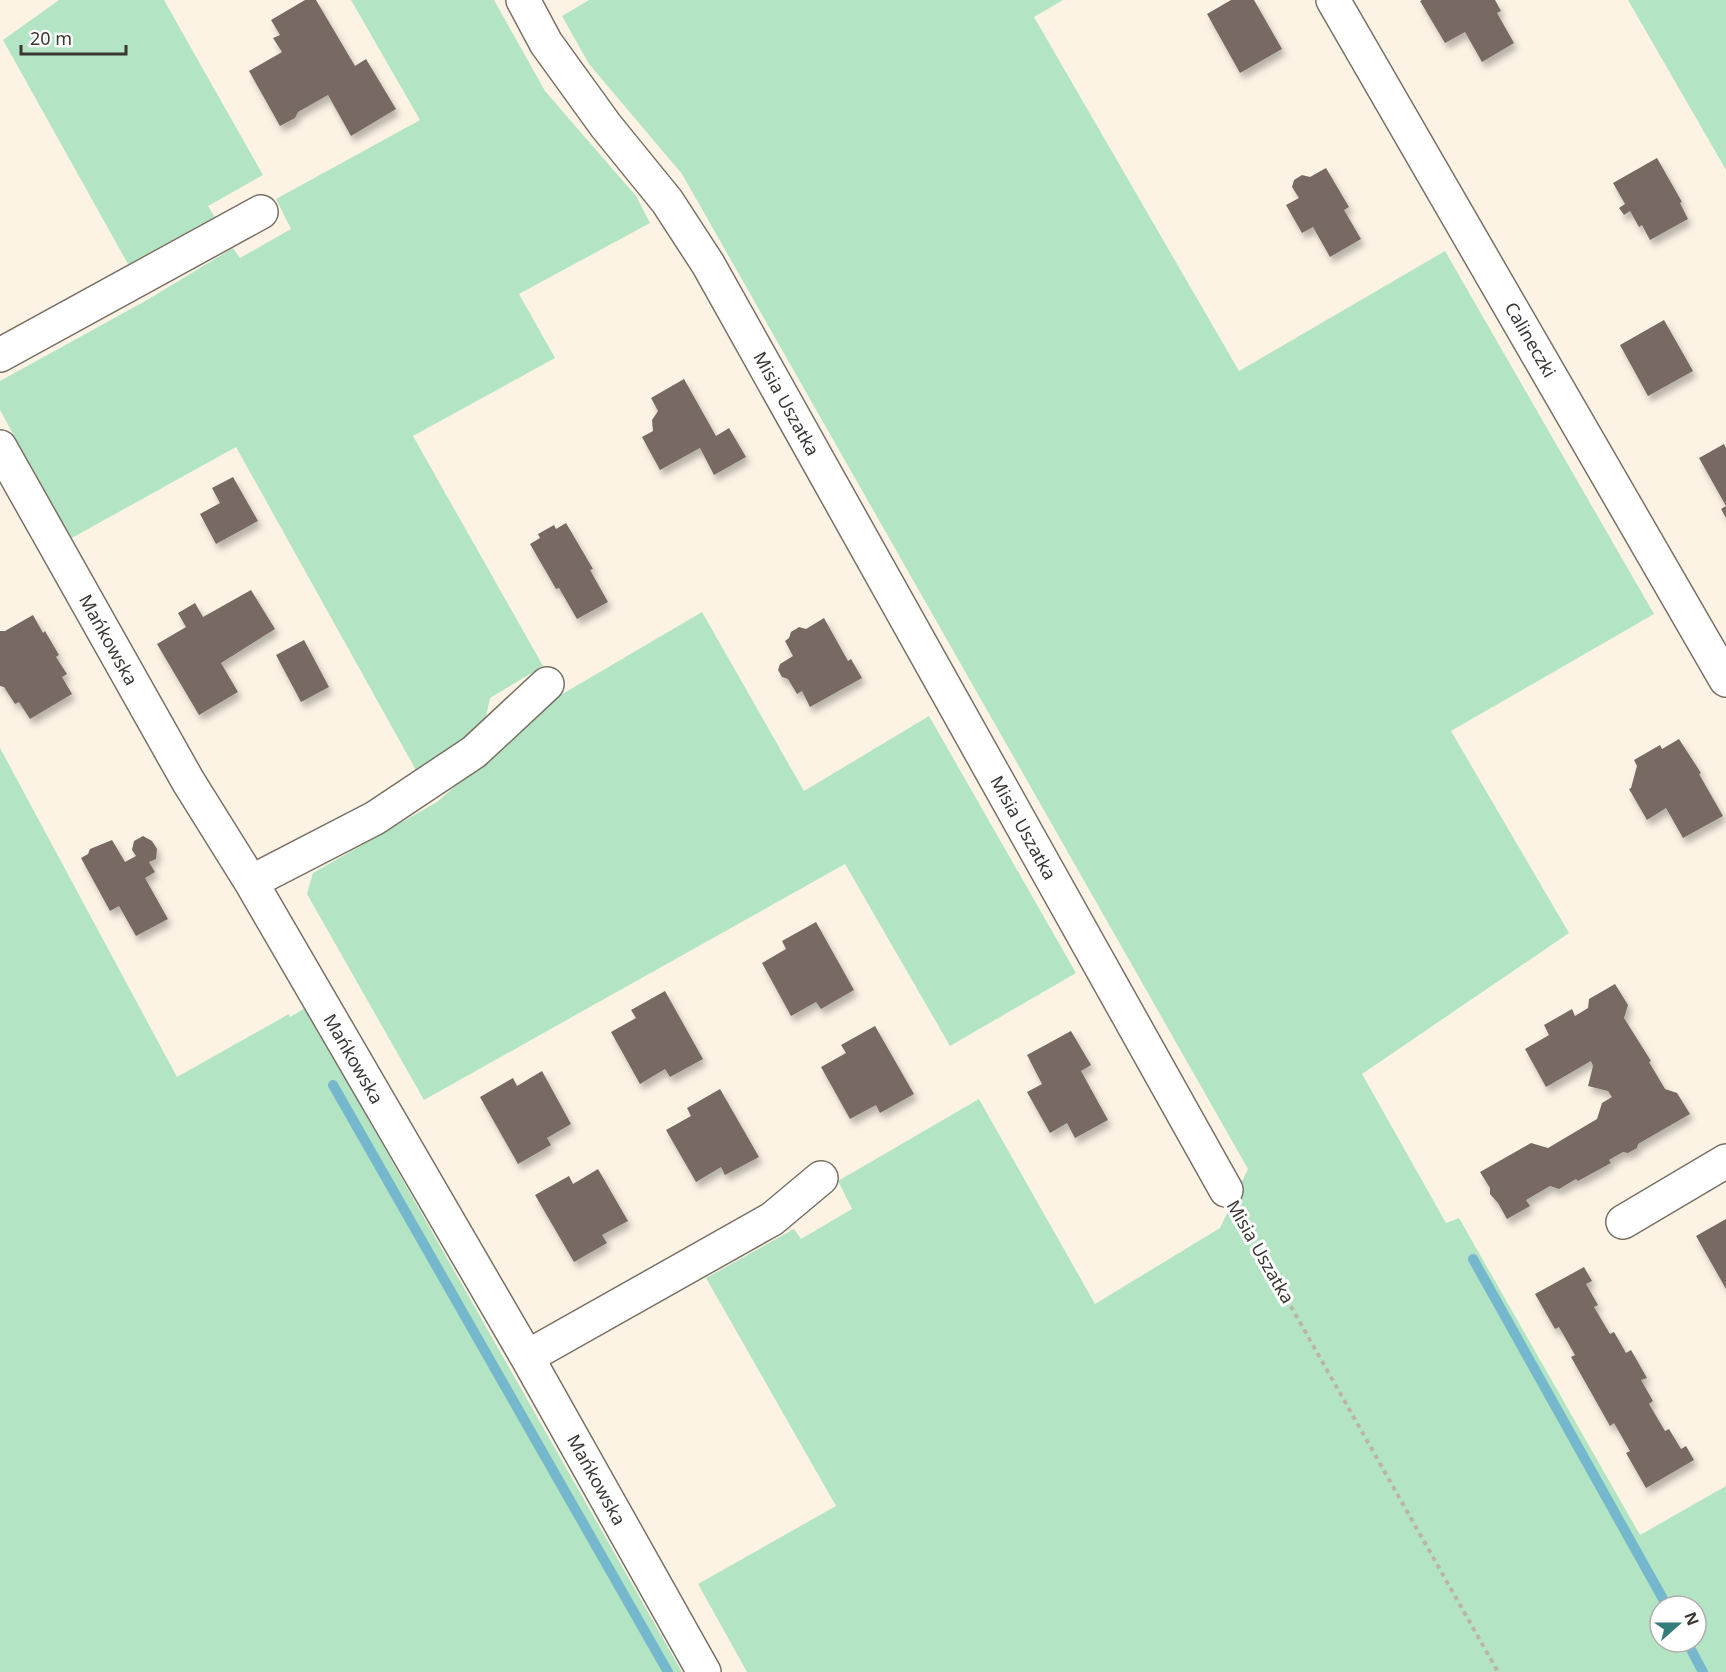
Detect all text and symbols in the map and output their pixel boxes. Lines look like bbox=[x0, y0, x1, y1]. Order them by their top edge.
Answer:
scale bar bbox=[21, 18, 126, 56]
text: 20 m bbox=[30, 26, 72, 50]
street label: Calineczki bbox=[1500, 297, 1562, 382]
street label: Misia Uszatka bbox=[748, 347, 825, 460]
street label: Mańkowska bbox=[74, 590, 144, 689]
street label: Misia Uszatka bbox=[985, 771, 1062, 884]
street label: Mańkowska bbox=[318, 1009, 389, 1108]
street label: Misia Uszatka bbox=[1222, 1195, 1300, 1308]
street label: Mańkowska bbox=[562, 1430, 632, 1529]
north arrow bbox=[1648, 1594, 1708, 1654]
text: N bbox=[1679, 1609, 1705, 1629]

